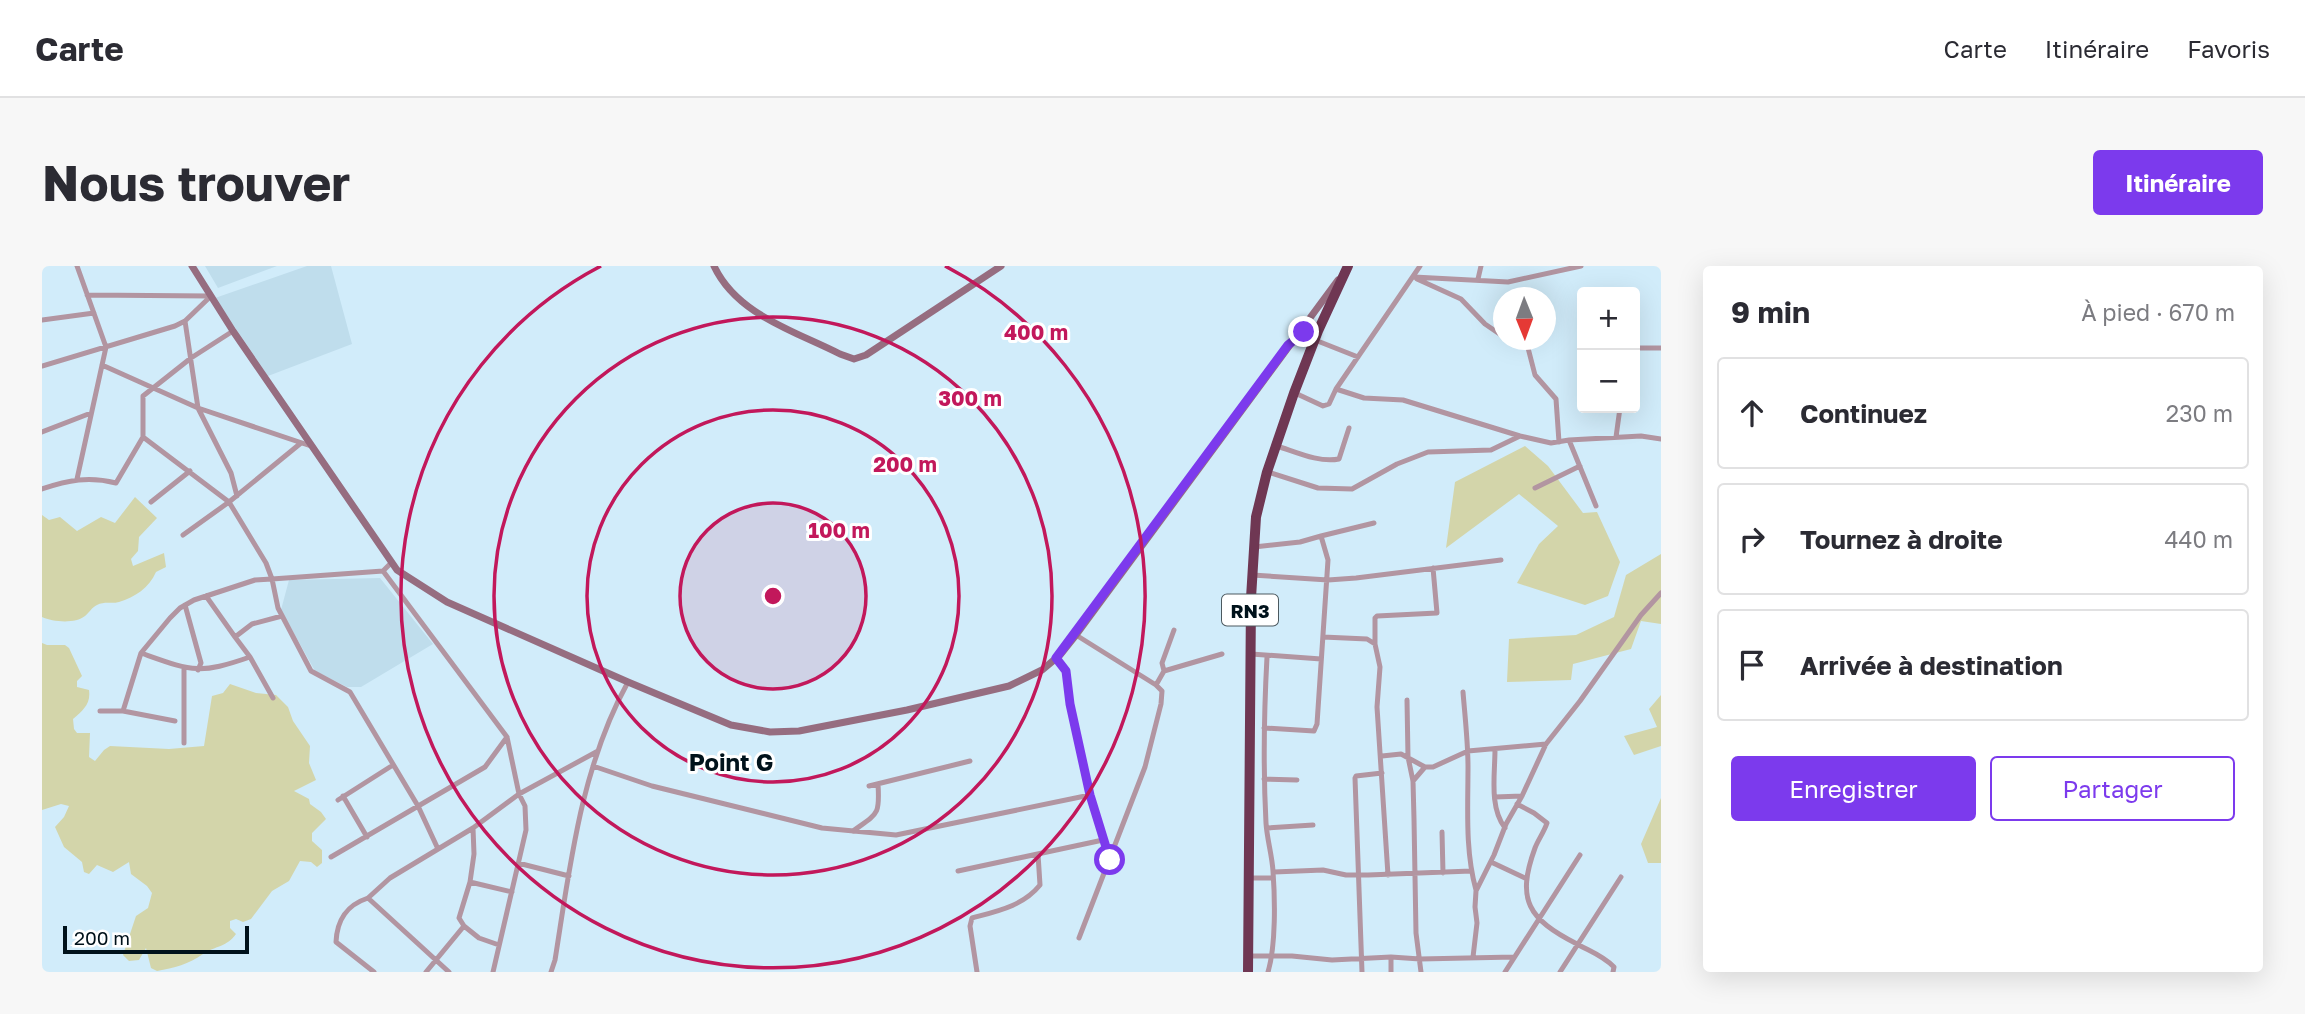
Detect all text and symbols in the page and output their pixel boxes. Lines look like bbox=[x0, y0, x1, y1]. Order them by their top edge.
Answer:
text: Carte bbox=[35, 29, 124, 68]
text: Carte bbox=[1944, 34, 2007, 63]
text: Itinéraire bbox=[2045, 34, 2149, 63]
text: Favoris bbox=[2187, 34, 2270, 63]
button: Itinéraire bbox=[2093, 150, 2263, 215]
text: Nous trouver bbox=[42, 153, 350, 212]
north arrow bbox=[1493, 287, 1556, 350]
map controls bbox=[1577, 287, 1640, 413]
button: + bbox=[1577, 287, 1640, 350]
text: 9 min bbox=[1731, 294, 1810, 330]
text: À pied · 670 m bbox=[2081, 298, 2235, 326]
route end bbox=[1288, 316, 1319, 347]
text: 400 m bbox=[1004, 319, 1068, 345]
button: − bbox=[1577, 350, 1640, 413]
text: 300 m bbox=[938, 385, 1002, 411]
icon: ahead bbox=[1733, 394, 1771, 432]
text: Continuez bbox=[1800, 398, 1927, 429]
text: 230 m bbox=[2166, 399, 2233, 427]
text: 200 m bbox=[873, 451, 937, 477]
text: 100 m bbox=[808, 517, 870, 543]
icon: right bbox=[1733, 520, 1771, 558]
text: Tournez à droite bbox=[1800, 524, 2003, 555]
text: 440 m bbox=[2165, 525, 2233, 553]
centre of rings bbox=[761, 584, 785, 608]
road number: RN3 bbox=[1222, 594, 1278, 626]
icon: arrive bbox=[1733, 646, 1771, 684]
text: Arrivée à destination bbox=[1800, 650, 2063, 681]
district label: Point G bbox=[689, 747, 773, 776]
button: Enregistrer bbox=[1731, 756, 1976, 821]
button: Partager bbox=[1990, 756, 2235, 821]
route start bbox=[1094, 844, 1125, 875]
scale bar bbox=[63, 923, 248, 955]
text: 200 m bbox=[74, 926, 130, 949]

